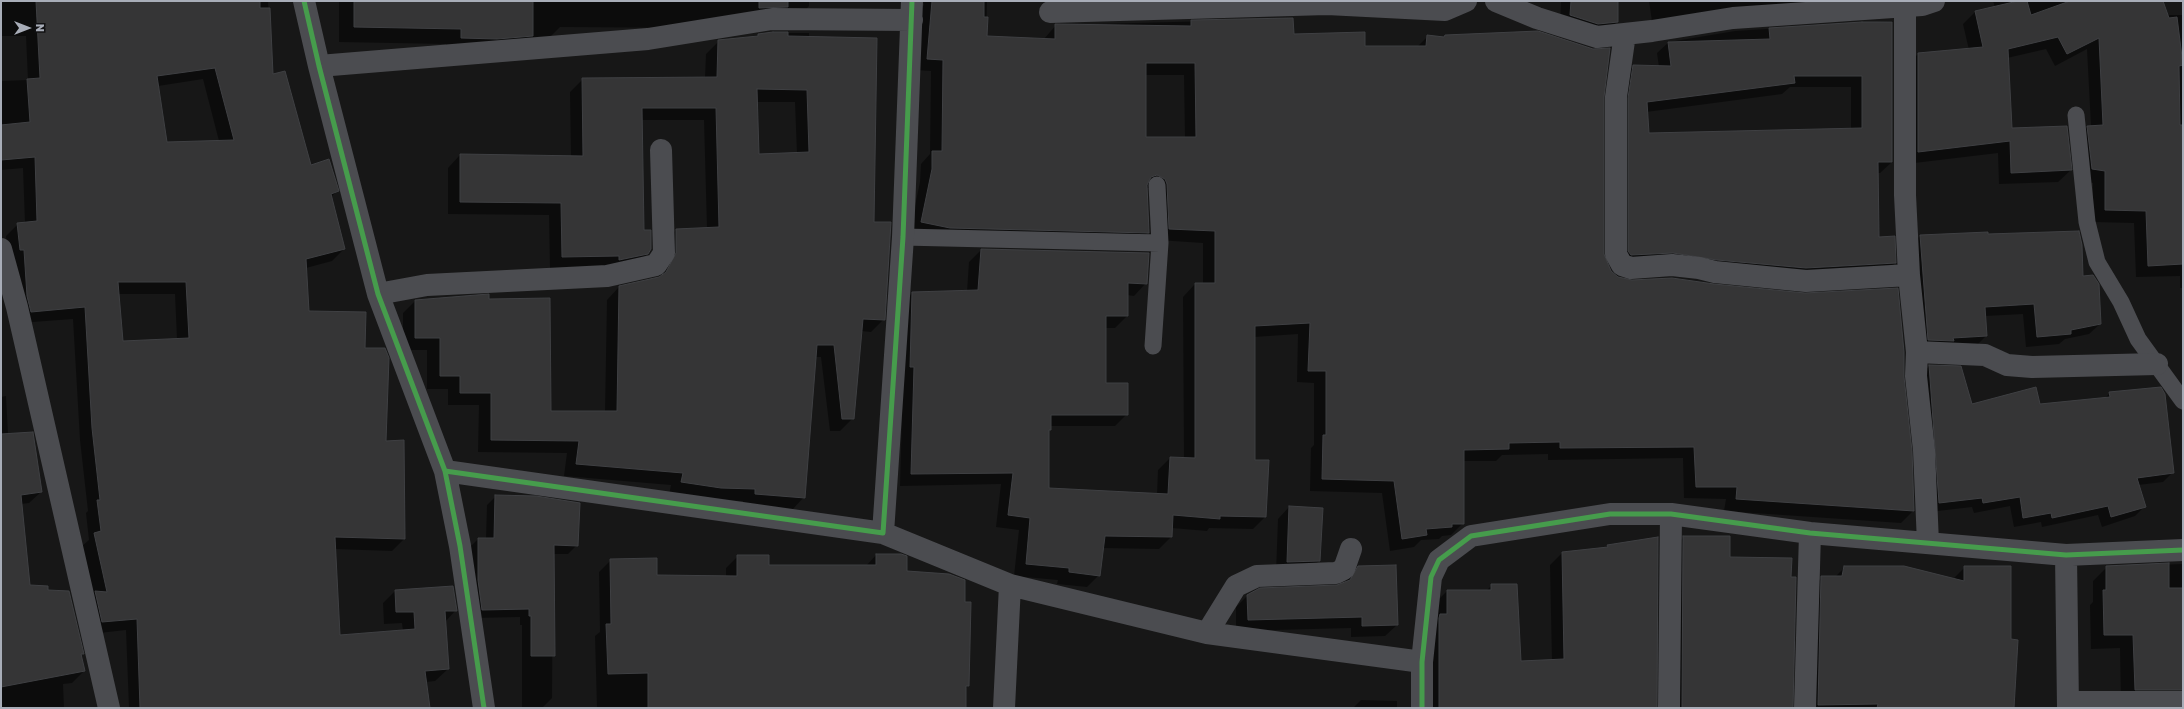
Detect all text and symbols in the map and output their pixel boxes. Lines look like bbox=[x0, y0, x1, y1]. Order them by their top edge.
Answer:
north arrow bbox=[8, 8, 48, 48]
text: N bbox=[34, 24, 47, 32]

